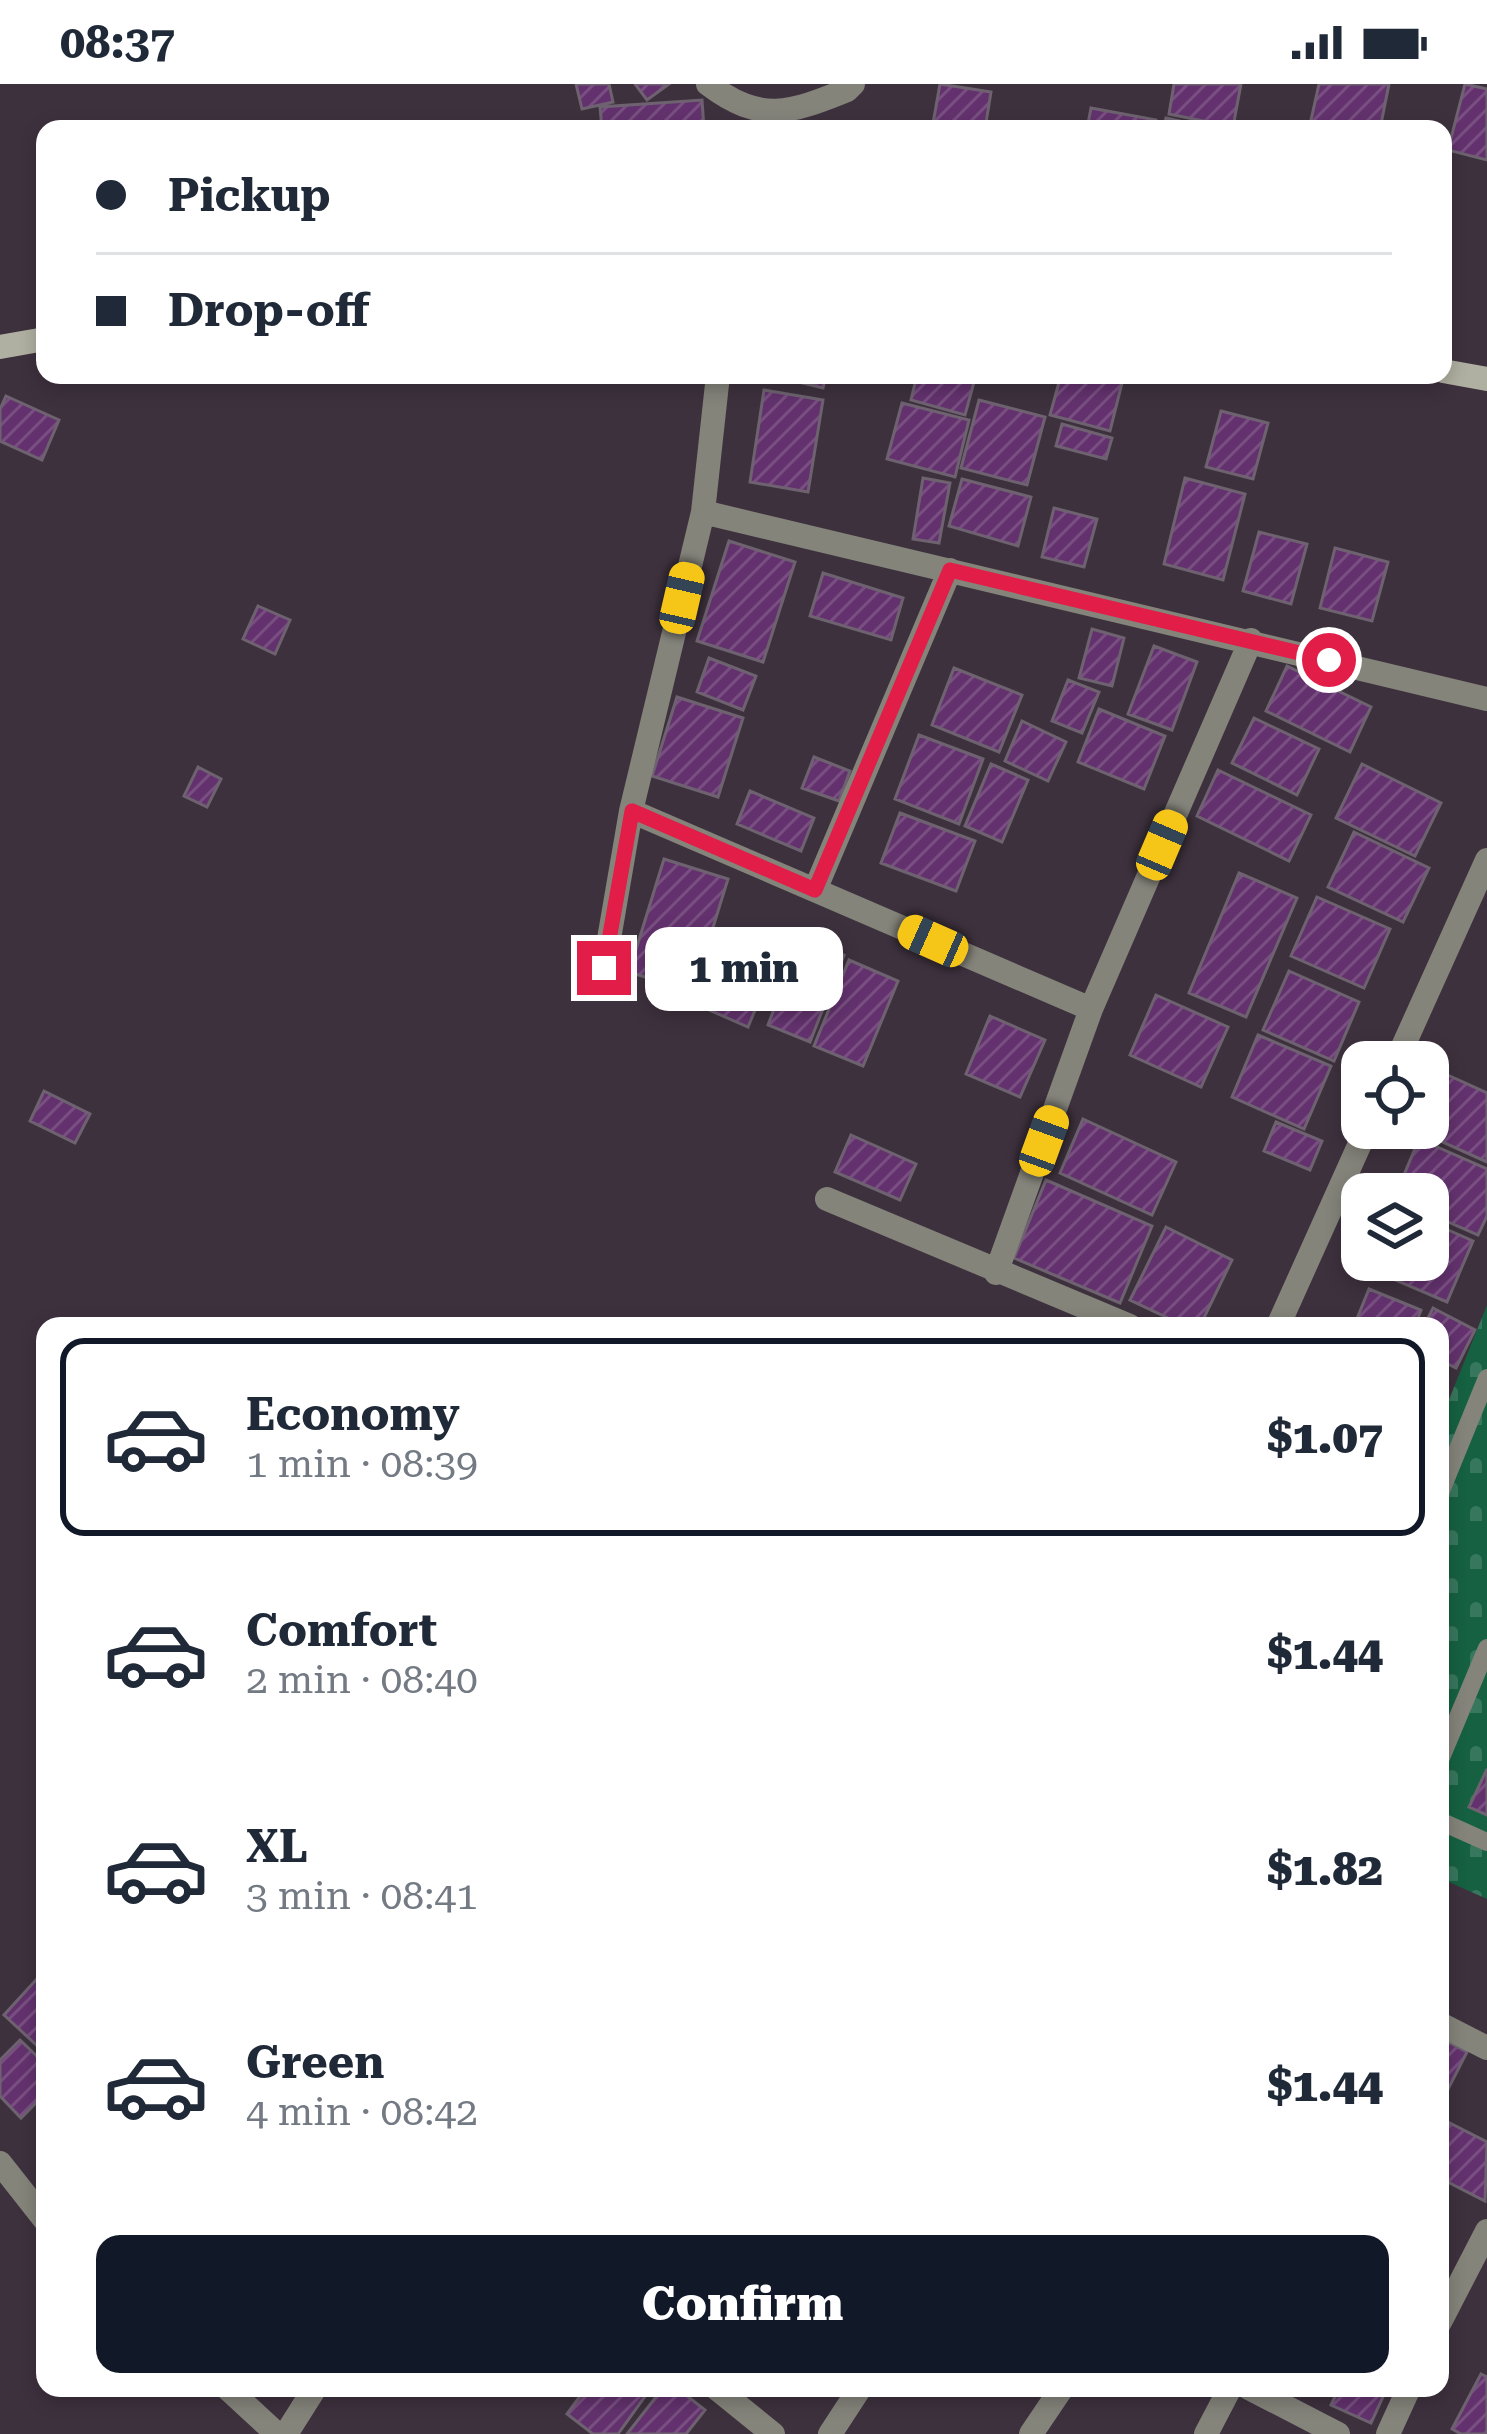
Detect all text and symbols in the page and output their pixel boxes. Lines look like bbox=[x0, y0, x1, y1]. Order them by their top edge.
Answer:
text: 08:37 bbox=[60, 16, 175, 69]
text: Pickup bbox=[168, 169, 331, 222]
text: Drop-off bbox=[168, 284, 369, 337]
car bbox=[656, 559, 708, 637]
route start bbox=[1302, 633, 1356, 687]
car bbox=[1131, 805, 1193, 885]
car bbox=[893, 910, 973, 972]
callout: 1 min bbox=[646, 926, 844, 1010]
route end bbox=[577, 941, 631, 995]
text: 1 min bbox=[689, 946, 799, 992]
map controls bbox=[1341, 1041, 1449, 1281]
button: locate bbox=[1341, 1041, 1449, 1149]
car bbox=[1015, 1101, 1073, 1181]
button: layers bbox=[1341, 1173, 1449, 1281]
icon: car bbox=[102, 1383, 210, 1491]
text: Economy bbox=[246, 1388, 460, 1441]
text: $1.07 bbox=[1267, 1411, 1383, 1464]
text: 1 min · 08:39 bbox=[246, 1441, 478, 1487]
icon: car bbox=[102, 1599, 210, 1707]
text: Comfort bbox=[246, 1604, 437, 1657]
text: $1.44 bbox=[1267, 1627, 1383, 1680]
text: 2 min · 08:40 bbox=[246, 1657, 478, 1703]
icon: car bbox=[102, 1815, 210, 1923]
text: XL bbox=[246, 1820, 308, 1873]
text: $1.82 bbox=[1267, 1843, 1383, 1896]
text: 3 min · 08:41 bbox=[246, 1873, 478, 1919]
icon: car bbox=[102, 2031, 210, 2139]
text: Green bbox=[246, 2036, 384, 2089]
text: $1.44 bbox=[1267, 2059, 1383, 2112]
text: 4 min · 08:42 bbox=[246, 2089, 478, 2135]
button: Confirm bbox=[96, 2235, 1389, 2373]

